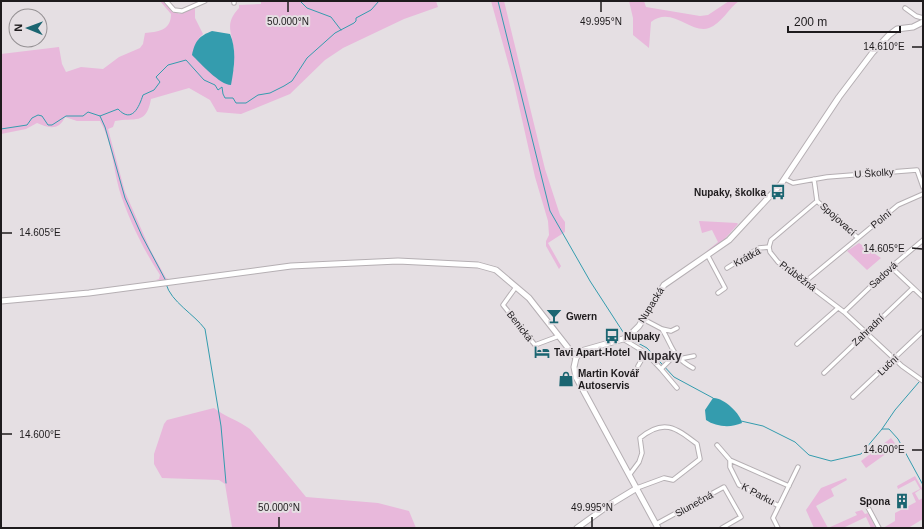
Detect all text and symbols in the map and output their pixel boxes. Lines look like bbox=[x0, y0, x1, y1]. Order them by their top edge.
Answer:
north arrow bbox=[8, 8, 48, 48]
scale bar bbox=[788, 8, 900, 34]
text: 200 m bbox=[794, 15, 827, 29]
text: 50.000°N bbox=[267, 16, 309, 27]
text: 49.995°N bbox=[580, 16, 622, 27]
text: N bbox=[12, 24, 24, 32]
text: 14.610°E bbox=[863, 41, 905, 52]
street label: U Školky bbox=[854, 165, 894, 180]
bus stop icon: Nupaky, školka bbox=[769, 183, 787, 201]
place label: Nupaky, školka bbox=[694, 187, 766, 198]
street label: Spojovací bbox=[818, 200, 858, 238]
street label: Polní bbox=[869, 207, 893, 230]
text: 14.605°E bbox=[19, 227, 61, 238]
text: 14.605°E bbox=[863, 243, 905, 254]
street label: Krátká bbox=[732, 245, 763, 269]
street label: Průběžná bbox=[778, 259, 819, 294]
street label: Sadová bbox=[867, 259, 899, 291]
street label: Nupacká bbox=[636, 285, 666, 325]
bar icon: Gwern bbox=[545, 307, 563, 325]
street label: Benická bbox=[505, 309, 536, 344]
place label: Gwern bbox=[566, 311, 597, 322]
street label: Zahradní bbox=[850, 312, 886, 348]
bus stop icon: Nupaky bbox=[603, 327, 621, 345]
place label: Nupaky bbox=[624, 331, 661, 342]
hotel icon: Tavi Apart-Hotel bbox=[533, 343, 551, 361]
place label: Tavi Apart-Hotel bbox=[554, 347, 630, 358]
district label: Nupaky bbox=[638, 349, 682, 363]
street label: Luční bbox=[875, 352, 901, 377]
place label: Martin Kovář Autoservis bbox=[578, 368, 639, 391]
shop icon: Martin Kovář Autoservis bbox=[557, 370, 575, 388]
text: 14.600°E bbox=[19, 429, 61, 440]
text: 14.600°E bbox=[863, 444, 905, 455]
street label: K Parku bbox=[740, 481, 776, 507]
street label: Slunečná bbox=[673, 489, 715, 519]
building icon: Spona bbox=[893, 492, 911, 510]
place label: Spona bbox=[859, 496, 890, 507]
text: 50.000°N bbox=[258, 502, 300, 513]
text: 49.995°N bbox=[571, 502, 613, 513]

